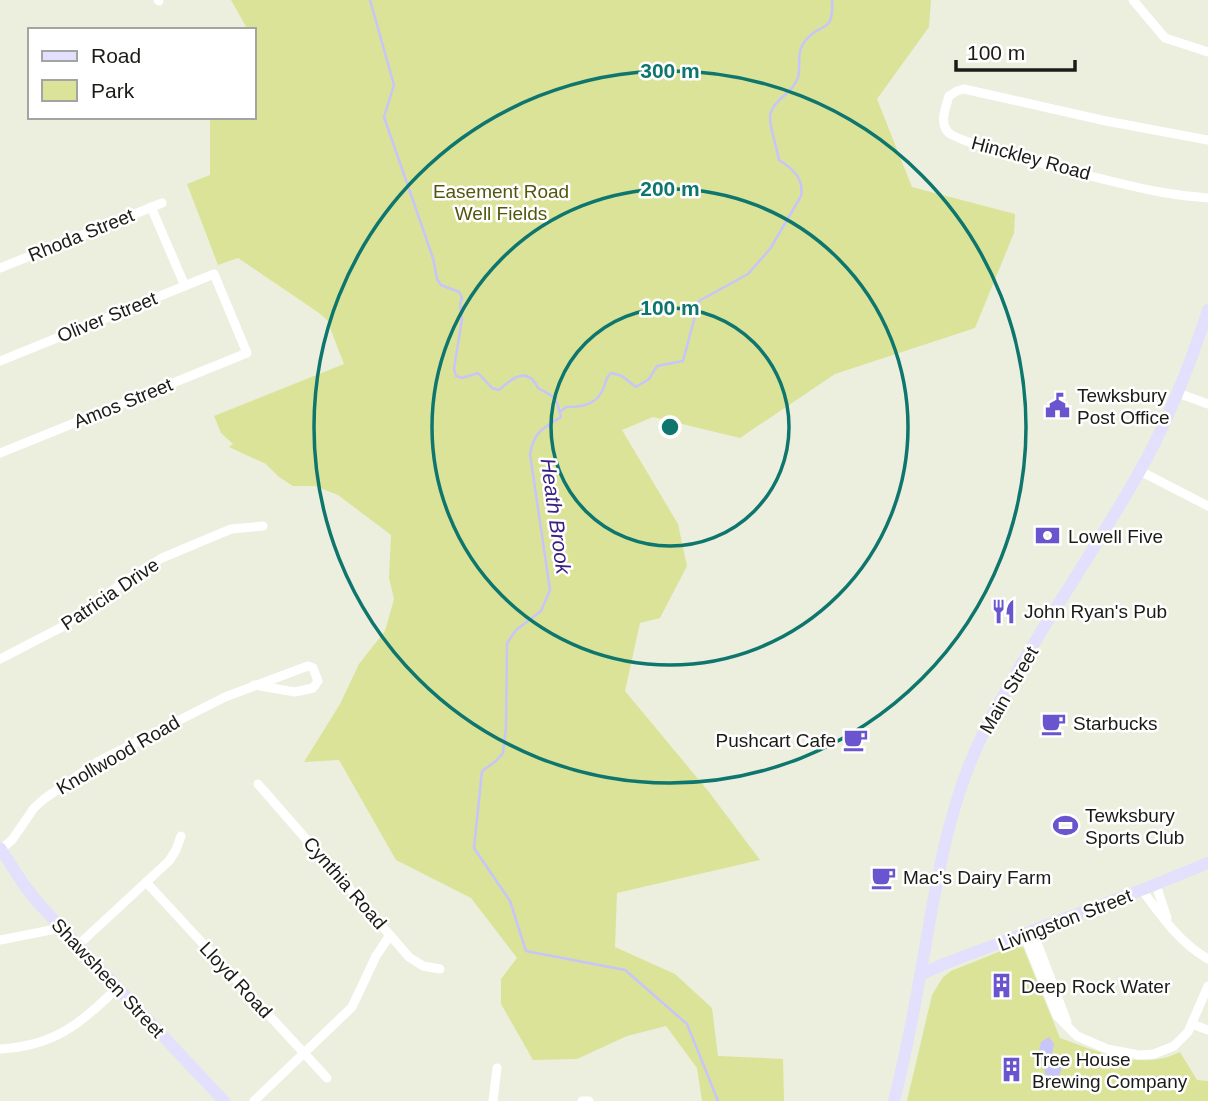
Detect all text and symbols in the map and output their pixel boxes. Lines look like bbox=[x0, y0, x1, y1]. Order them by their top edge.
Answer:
legend bbox=[28, 28, 256, 119]
scale bar bbox=[956, 28, 1075, 72]
text: 100 m bbox=[967, 41, 1025, 64]
text: Road bbox=[91, 44, 141, 67]
text: 300 m bbox=[640, 59, 700, 82]
text: Park bbox=[91, 79, 135, 102]
street label: Hinckley Road bbox=[969, 132, 1093, 184]
text: 200 m bbox=[640, 177, 700, 200]
park label: Easement Road Well Fields bbox=[433, 181, 569, 224]
street label: Rhoda Street bbox=[25, 204, 138, 266]
street label: Oliver Street bbox=[54, 287, 161, 347]
text: 100 m bbox=[640, 296, 700, 319]
street label: Amos Street bbox=[71, 373, 176, 432]
place label: Tewksbury Post Office bbox=[1077, 385, 1170, 428]
public building icon: Tewksbury Post Office bbox=[1043, 392, 1071, 420]
centre of rings bbox=[658, 415, 682, 439]
water label: Heath Brook bbox=[536, 457, 576, 577]
bank icon: Lowell Five bbox=[1034, 522, 1062, 550]
place label: Lowell Five bbox=[1068, 526, 1163, 547]
street label: Patricia Drive bbox=[57, 554, 163, 634]
restaurant icon: John Ryan's Pub bbox=[990, 597, 1018, 625]
place label: John Ryan's Pub bbox=[1024, 601, 1167, 622]
street label: Main Street bbox=[976, 642, 1043, 737]
cafe icon: Starbucks bbox=[1039, 709, 1067, 737]
street label: Knollwood Road bbox=[53, 711, 183, 799]
place label: Starbucks bbox=[1073, 713, 1157, 734]
cafe icon: Pushcart Cafe bbox=[842, 726, 870, 754]
place label: Pushcart Cafe bbox=[716, 730, 836, 751]
place label: Tewksbury Sports Club bbox=[1085, 805, 1184, 848]
sports icon: Tewksbury Sports Club bbox=[1051, 812, 1079, 840]
street label: Cynthia Road bbox=[299, 833, 391, 933]
cafe icon: Mac's Dairy Farm bbox=[869, 863, 897, 891]
place label: Mac's Dairy Farm bbox=[903, 867, 1051, 888]
street label: Livingston Street bbox=[995, 885, 1135, 955]
street label: Shawsheen Street bbox=[47, 914, 169, 1042]
street label: Lloyd Road bbox=[196, 938, 276, 1022]
building icon: Deep Rock Water bbox=[987, 972, 1015, 1000]
place label: Deep Rock Water bbox=[1021, 976, 1171, 997]
place label: Tree House Brewing Company bbox=[1032, 1049, 1188, 1092]
building icon: Tree House Brewing Company bbox=[998, 1056, 1026, 1084]

